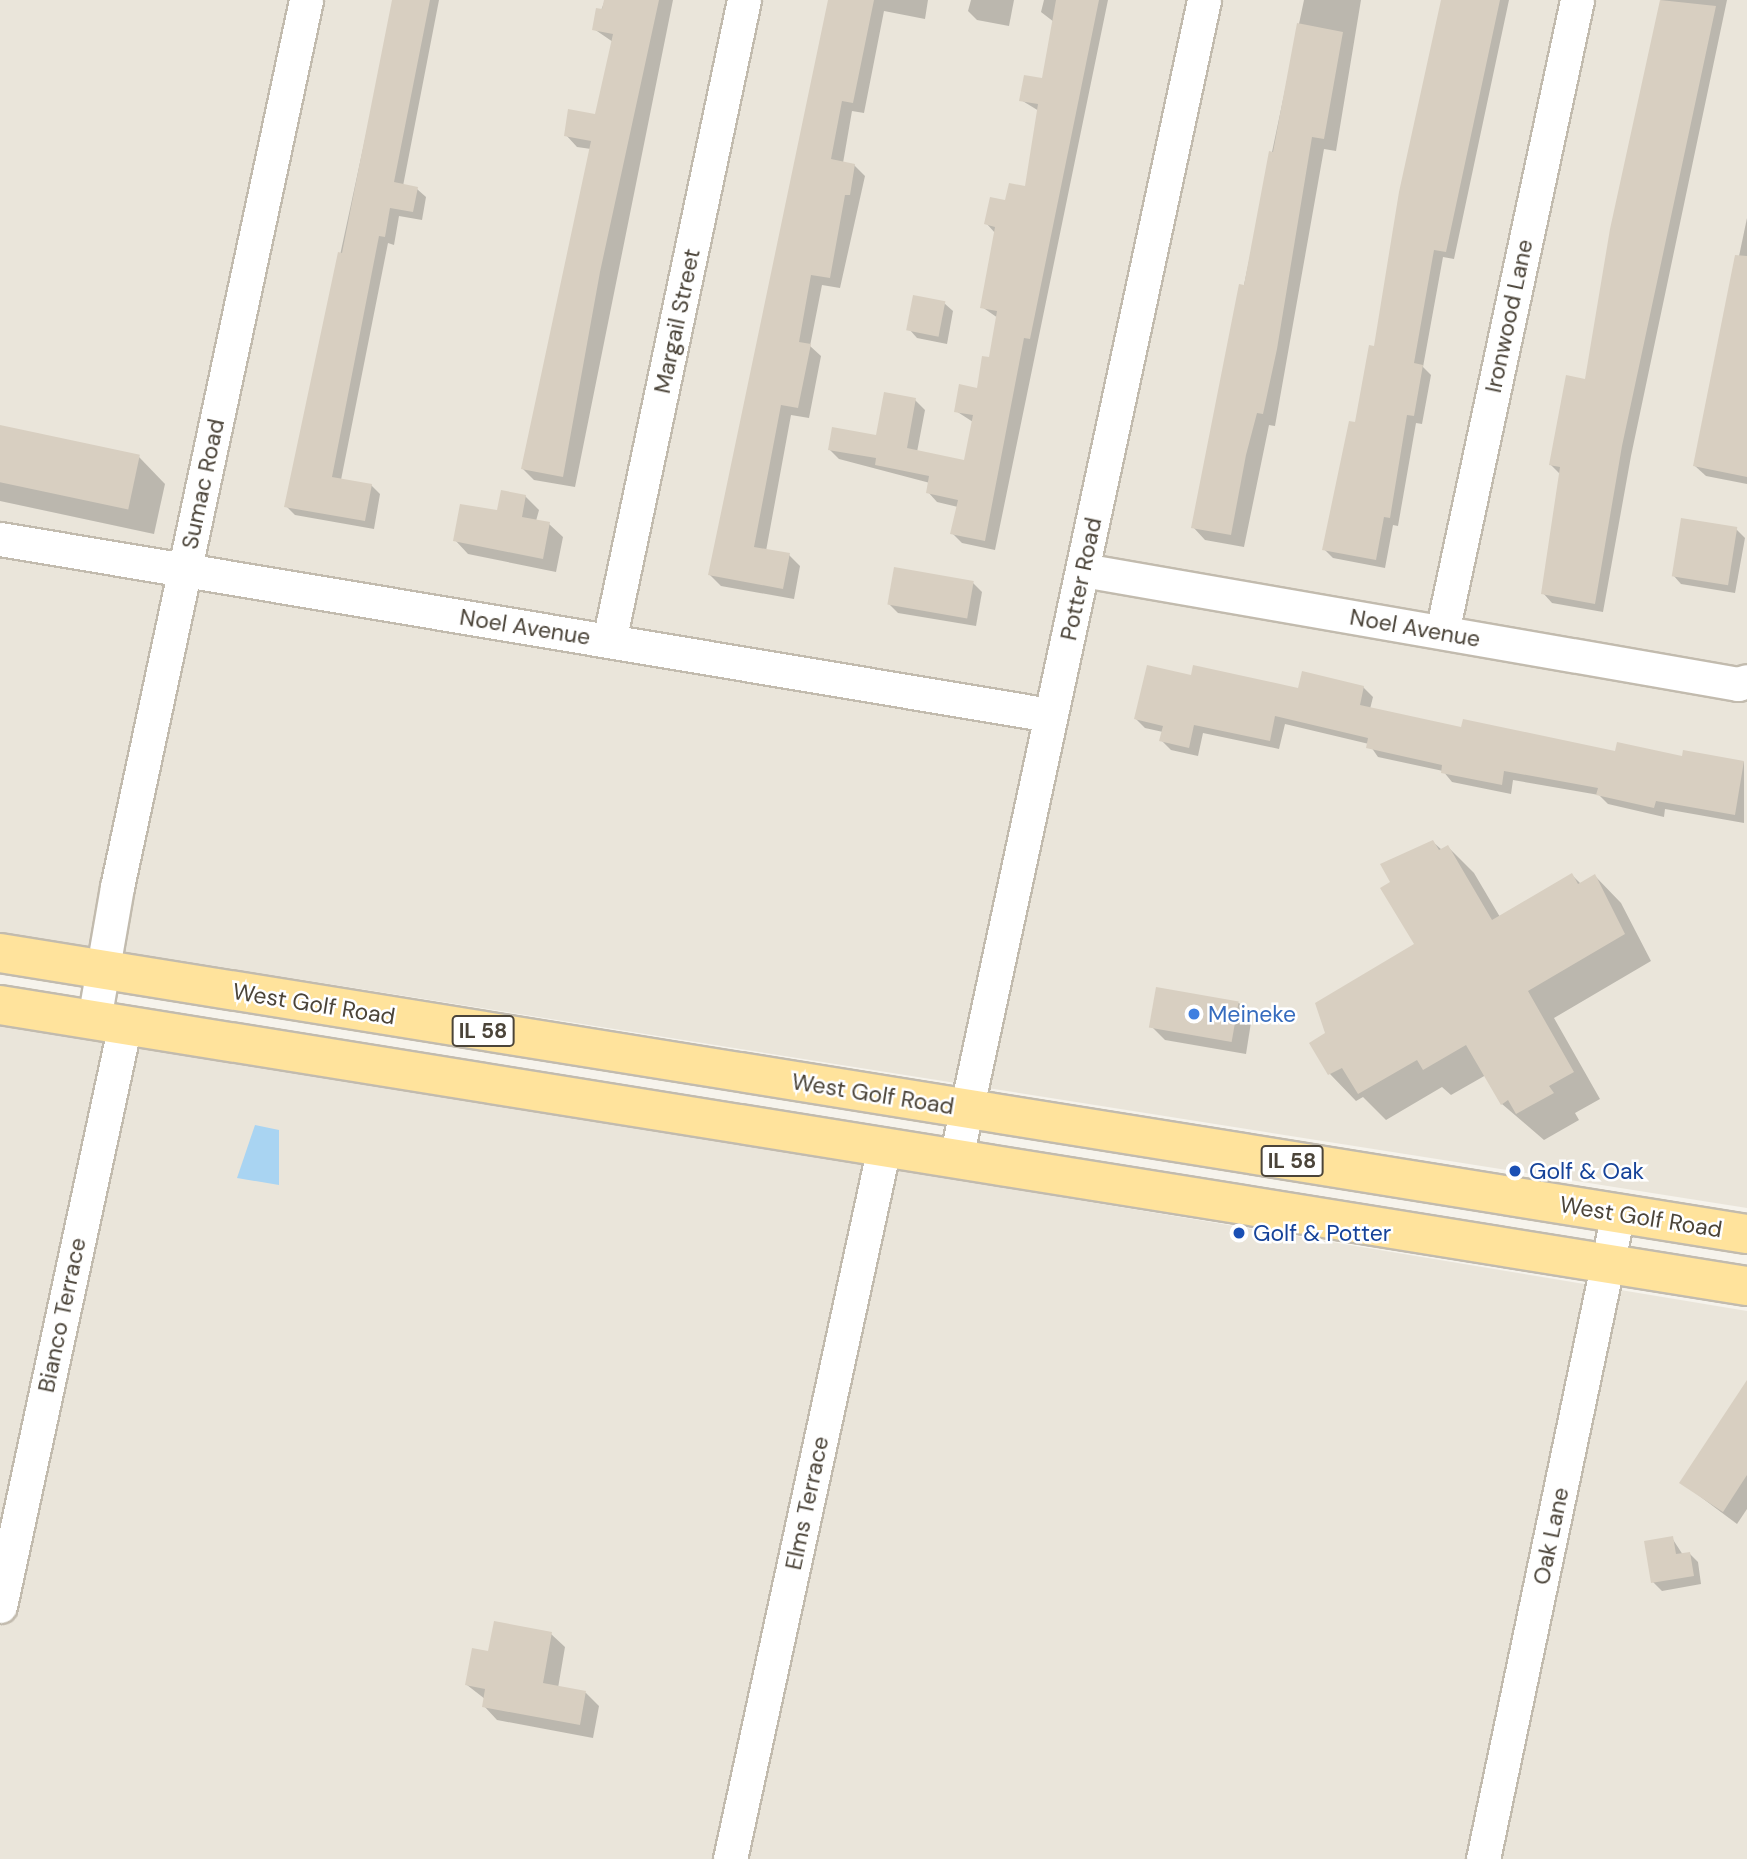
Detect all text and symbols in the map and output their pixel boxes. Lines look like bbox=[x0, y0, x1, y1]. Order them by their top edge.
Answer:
street label: Ironwood Lane bbox=[1479, 237, 1539, 395]
street label: Margail Street bbox=[648, 246, 706, 396]
street label: Sumac Road bbox=[176, 416, 230, 552]
street label: Potter Road bbox=[1055, 515, 1107, 643]
street label: Noel Avenue bbox=[458, 603, 592, 651]
street label: Noel Avenue bbox=[1348, 603, 1482, 653]
street label: West Golf Road bbox=[231, 978, 397, 1030]
place label: Meineke bbox=[1208, 1000, 1296, 1028]
marker: Meineke bbox=[1186, 1006, 1202, 1022]
road number: IL 58 bbox=[452, 1014, 514, 1048]
street label: West Golf Road bbox=[790, 1068, 956, 1120]
road number: IL 58 bbox=[1260, 1144, 1324, 1178]
place label: Golf & Oak bbox=[1529, 1157, 1644, 1185]
marker: Golf & Oak bbox=[1507, 1163, 1523, 1179]
street label: West Golf Road bbox=[1558, 1191, 1724, 1243]
place label: Golf & Potter bbox=[1253, 1219, 1391, 1247]
marker: Golf & Potter bbox=[1231, 1225, 1247, 1241]
street label: Bianco Terrace bbox=[32, 1235, 92, 1395]
street label: Elms Terrace bbox=[779, 1434, 835, 1572]
street label: Oak Lane bbox=[1527, 1485, 1575, 1587]

